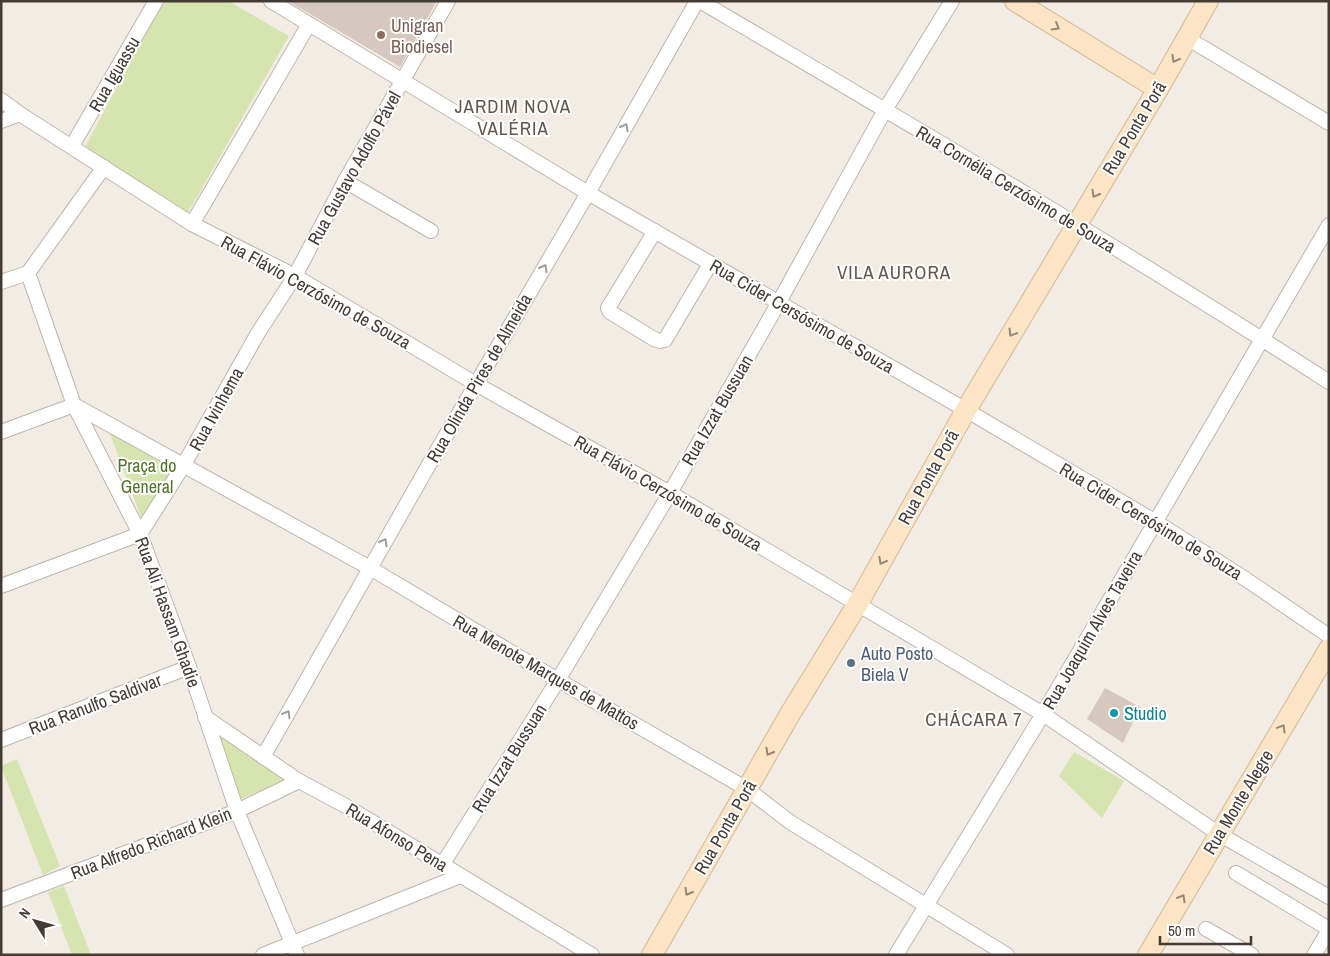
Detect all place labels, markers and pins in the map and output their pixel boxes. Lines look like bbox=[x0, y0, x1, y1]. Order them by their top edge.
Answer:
place label: Unigran Biodiesel bbox=[391, 13, 453, 59]
marker: Unigran Biodiesel bbox=[375, 29, 387, 41]
place label: Auto Posto Biela V bbox=[860, 641, 933, 687]
marker: Auto Posto Biela V bbox=[845, 657, 857, 669]
place label: Studio bbox=[1124, 701, 1167, 726]
marker: Studio bbox=[1108, 707, 1120, 719]

